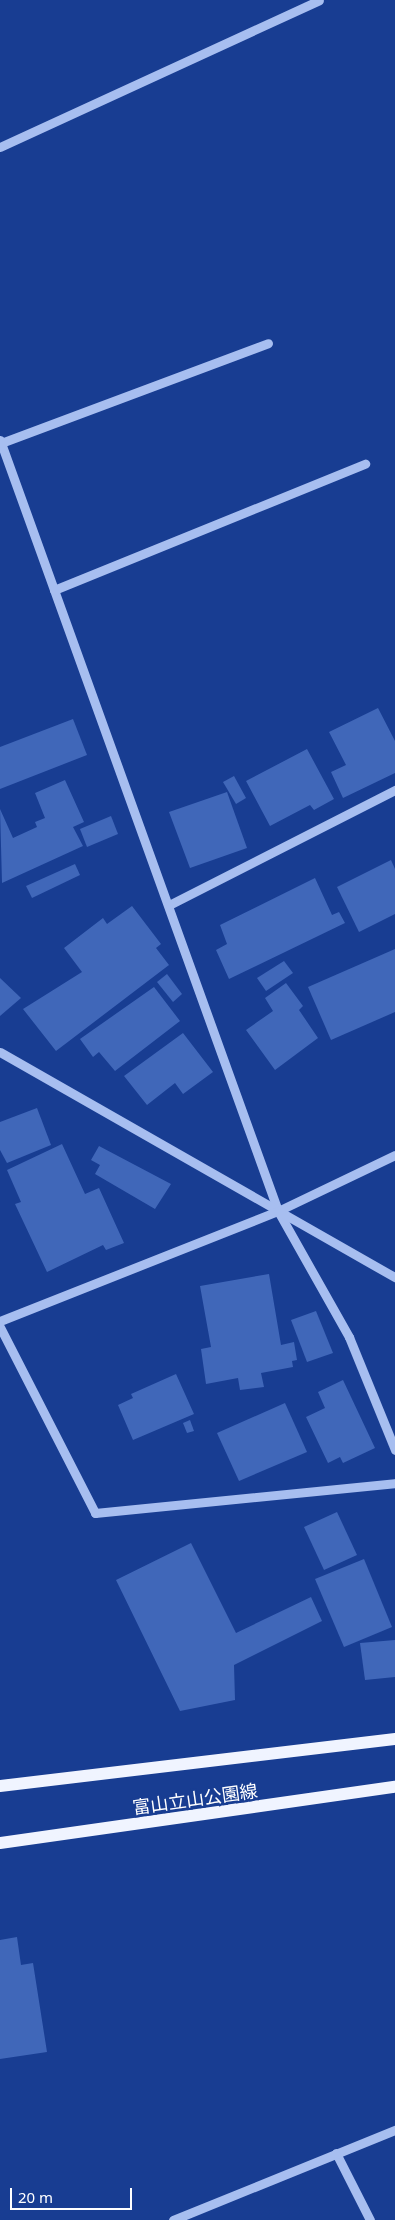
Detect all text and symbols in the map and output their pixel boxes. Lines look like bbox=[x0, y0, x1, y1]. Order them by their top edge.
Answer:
street label: 富山立山公園線 bbox=[131, 1780, 259, 1818]
scale bar bbox=[12, 2178, 135, 2210]
text: 20 m bbox=[18, 2187, 53, 2207]

